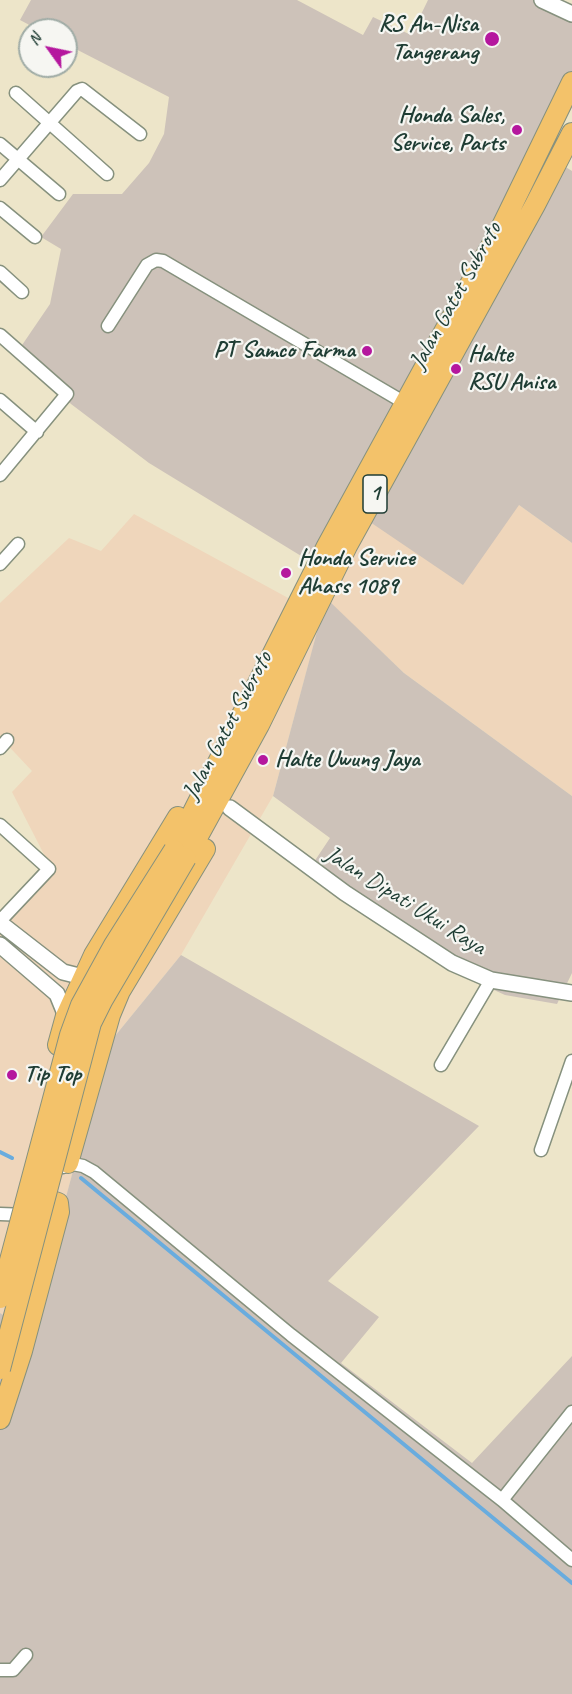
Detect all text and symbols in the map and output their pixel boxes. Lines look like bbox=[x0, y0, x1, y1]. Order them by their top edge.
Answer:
place label: RS An-Nisa Tangerang bbox=[379, 11, 478, 67]
north arrow bbox=[18, 18, 78, 78]
text: N bbox=[23, 30, 46, 49]
marker: RS An-Nisa Tangerang bbox=[483, 30, 501, 48]
place label: Honda Sales, Service, Parts bbox=[391, 102, 505, 158]
marker: Honda Sales, Service, Parts bbox=[510, 123, 524, 137]
street label: Jalan Gatot Subroto bbox=[404, 217, 508, 375]
place label: PT Samco Farma bbox=[213, 337, 355, 365]
place label: Halte RSU Anisa bbox=[468, 341, 556, 397]
marker: PT Samco Farma bbox=[360, 344, 374, 358]
marker: Halte RSU Anisa bbox=[449, 362, 463, 376]
road number: 1 bbox=[363, 475, 387, 513]
place label: Honda Service Ahass 1089 bbox=[298, 545, 415, 601]
marker: Honda Service Ahass 1089 bbox=[279, 566, 293, 580]
street label: Jalan Gatot Subroto bbox=[177, 647, 279, 805]
place label: Halte Uwung Jaya bbox=[275, 746, 420, 774]
marker: Halte Uwung Jaya bbox=[256, 753, 270, 767]
street label: Jalan Dipati Ukui Raya bbox=[319, 840, 491, 962]
place label: Tip Top bbox=[24, 1061, 81, 1089]
marker: Tip Top bbox=[5, 1068, 19, 1082]

